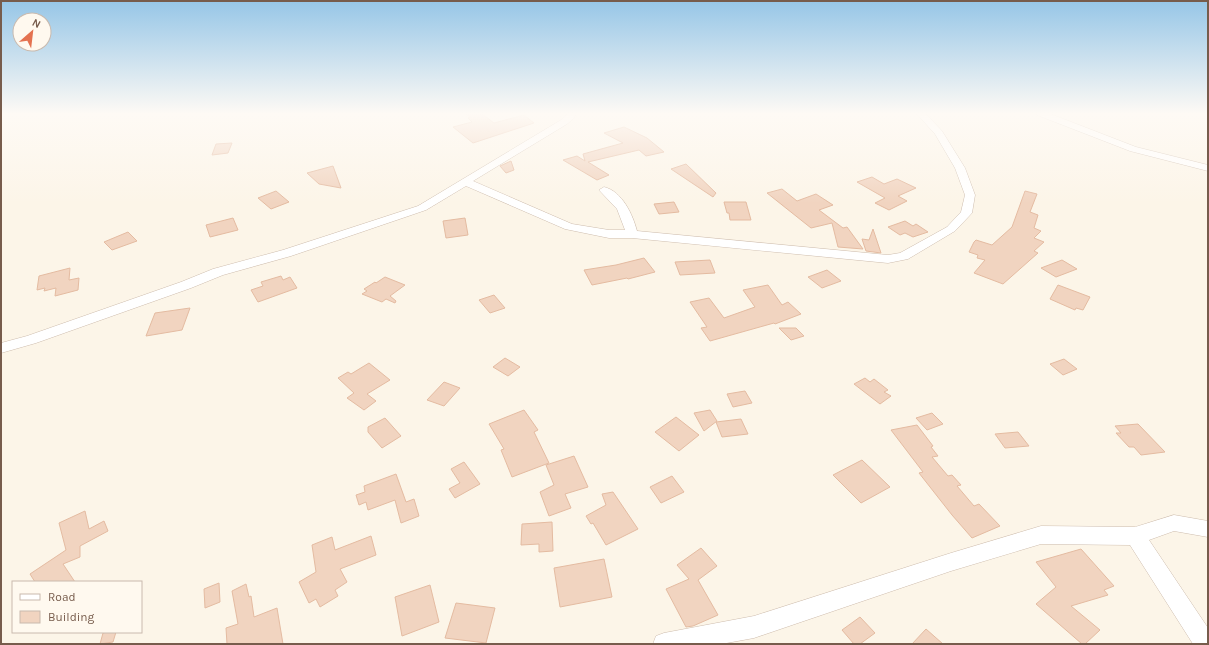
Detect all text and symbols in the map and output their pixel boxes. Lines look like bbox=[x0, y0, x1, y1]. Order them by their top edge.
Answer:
north arrow bbox=[12, 12, 52, 52]
text: N bbox=[30, 16, 43, 31]
legend bbox=[12, 581, 142, 633]
text: Road bbox=[48, 590, 76, 604]
text: Building bbox=[48, 610, 95, 624]

